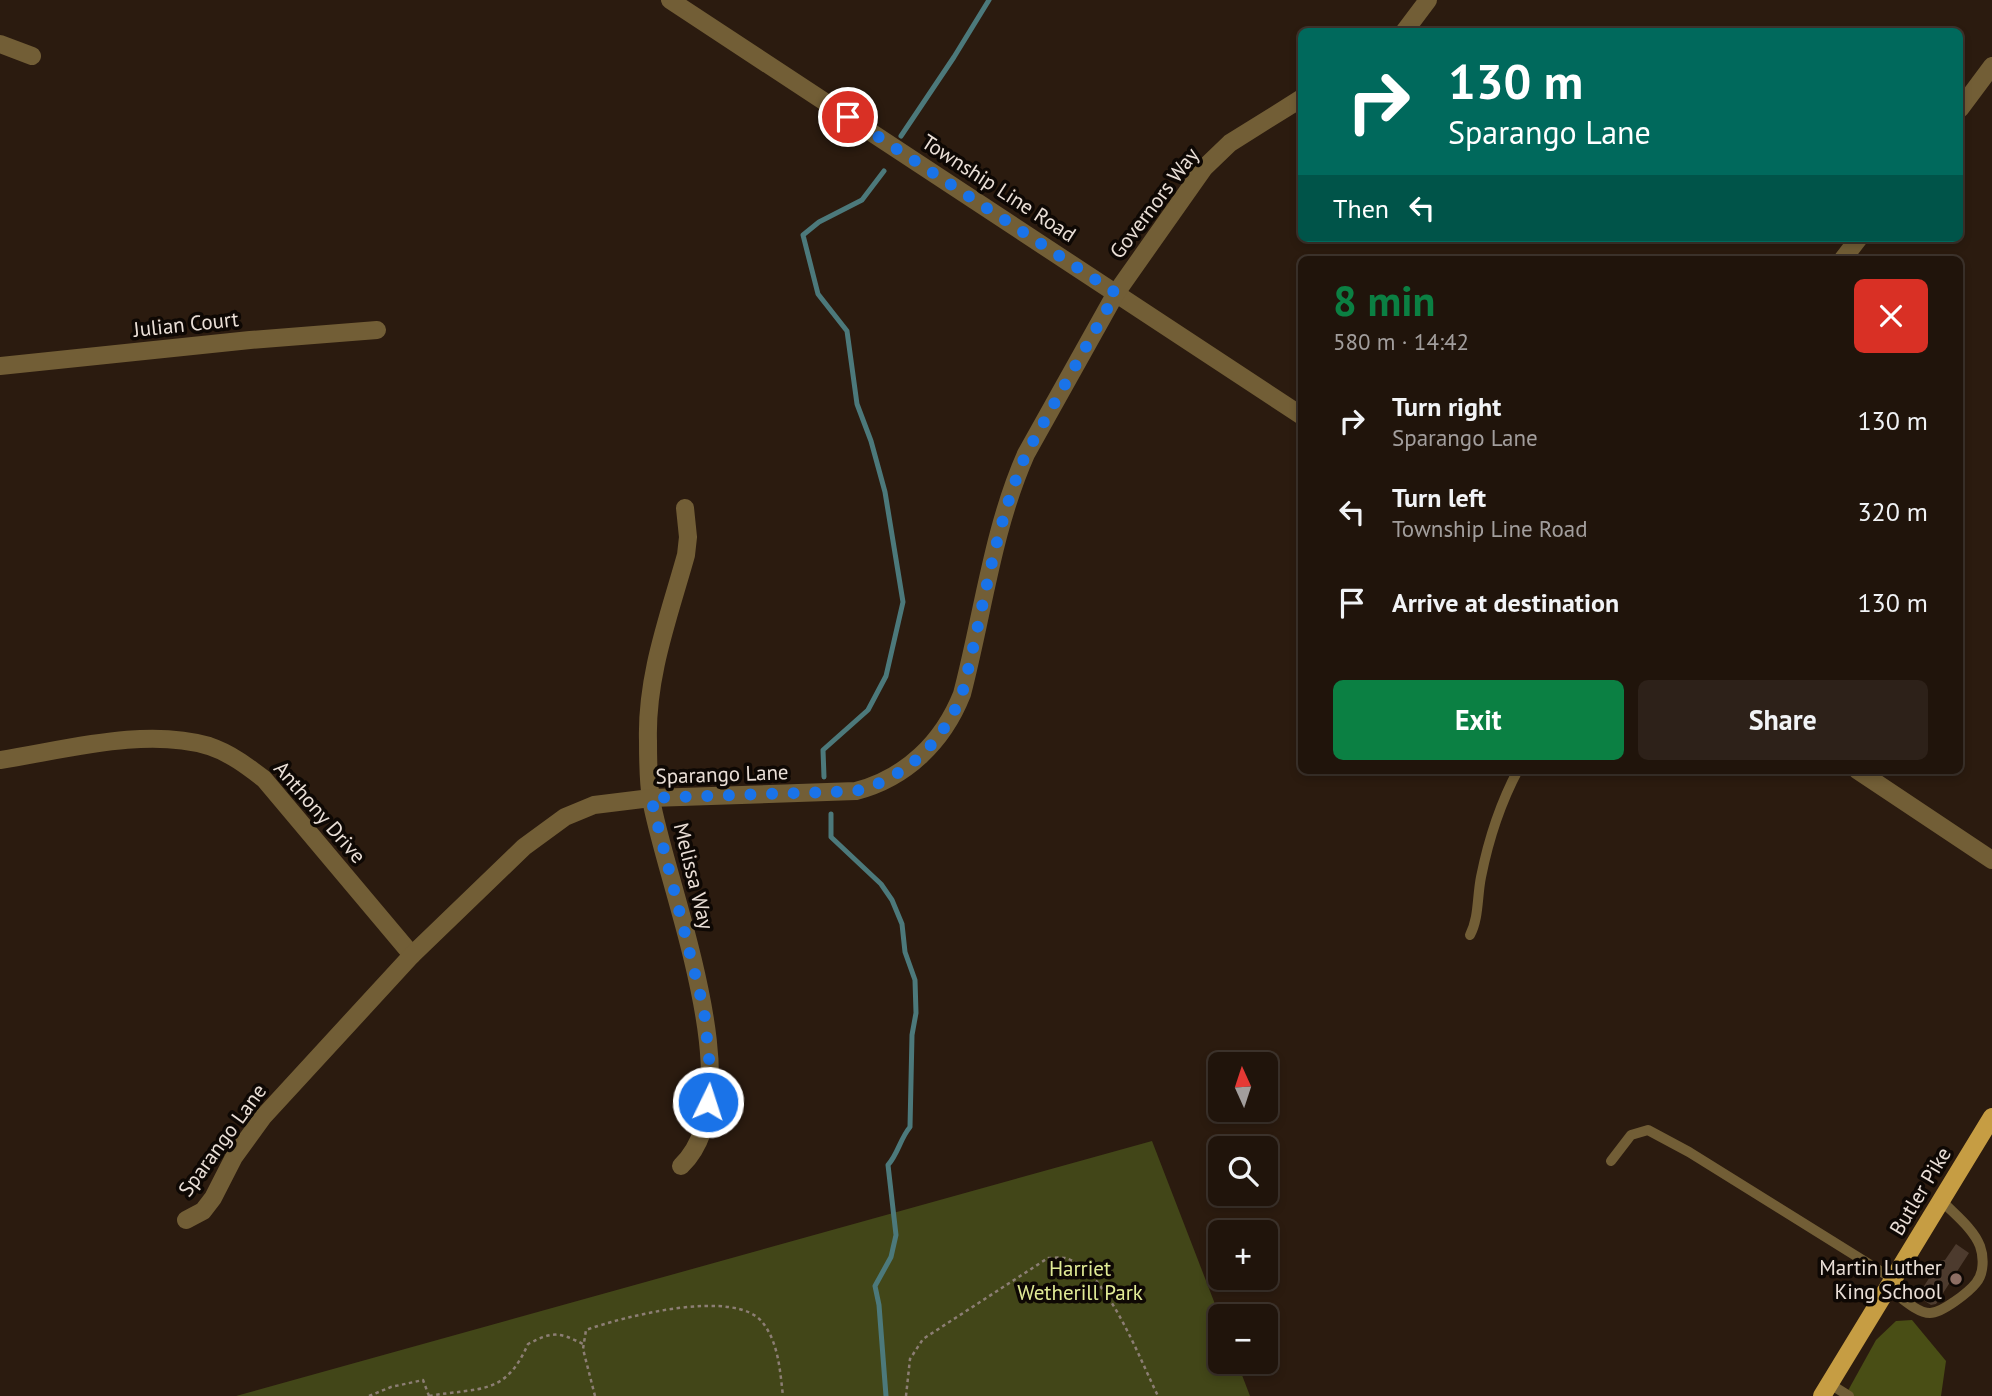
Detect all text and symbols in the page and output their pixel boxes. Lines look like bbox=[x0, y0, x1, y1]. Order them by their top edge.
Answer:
text: 130 m bbox=[1448, 49, 1583, 113]
icon: right bbox=[1333, 56, 1424, 147]
pin bbox=[818, 87, 878, 147]
icon: arrive bbox=[829, 98, 867, 136]
text: Sparango Lane bbox=[1448, 111, 1651, 153]
street label: Township Line Road bbox=[917, 128, 1081, 248]
street label: Governors Way bbox=[1103, 142, 1205, 264]
icon: left bbox=[1403, 189, 1441, 227]
text: Then bbox=[1333, 192, 1389, 225]
text: 8 min bbox=[1333, 273, 1435, 328]
button: close bbox=[1854, 279, 1928, 353]
street label: Julian Court bbox=[131, 305, 240, 343]
text: 580 m · 14:42 bbox=[1333, 327, 1469, 356]
text: Turn right bbox=[1392, 390, 1501, 423]
icon: right bbox=[1333, 402, 1371, 440]
text: 130 m bbox=[1857, 404, 1928, 437]
text: Sparango Lane bbox=[1392, 423, 1538, 452]
text: Turn left bbox=[1392, 481, 1486, 514]
icon: left bbox=[1333, 493, 1371, 531]
text: 320 m bbox=[1857, 495, 1928, 528]
text: Township Line Road bbox=[1392, 514, 1588, 543]
icon: arrive bbox=[1333, 584, 1371, 622]
text: Arrive at destination bbox=[1392, 586, 1619, 619]
text: 130 m bbox=[1857, 586, 1928, 619]
button: Exit bbox=[1333, 680, 1624, 760]
button: Share bbox=[1638, 680, 1928, 760]
street label: Anthony Drive bbox=[268, 755, 372, 869]
street label: Sparango Lane bbox=[655, 758, 789, 790]
street label: Melissa Way bbox=[668, 820, 720, 932]
north arrow bbox=[1208, 1052, 1278, 1122]
map controls bbox=[1208, 1052, 1278, 1374]
position arrow bbox=[671, 1065, 745, 1139]
street label: Sparango Lane bbox=[172, 1078, 272, 1202]
button: search bbox=[1208, 1136, 1278, 1206]
street label: Butler Pike bbox=[1883, 1142, 1957, 1240]
button: + bbox=[1208, 1220, 1278, 1290]
place label: Martin Luther King School bbox=[1819, 1254, 1942, 1305]
park label: Harriet Wetherill Park bbox=[1017, 1255, 1143, 1306]
marker: Martin Luther King School bbox=[1948, 1271, 1964, 1287]
button: − bbox=[1208, 1304, 1278, 1374]

